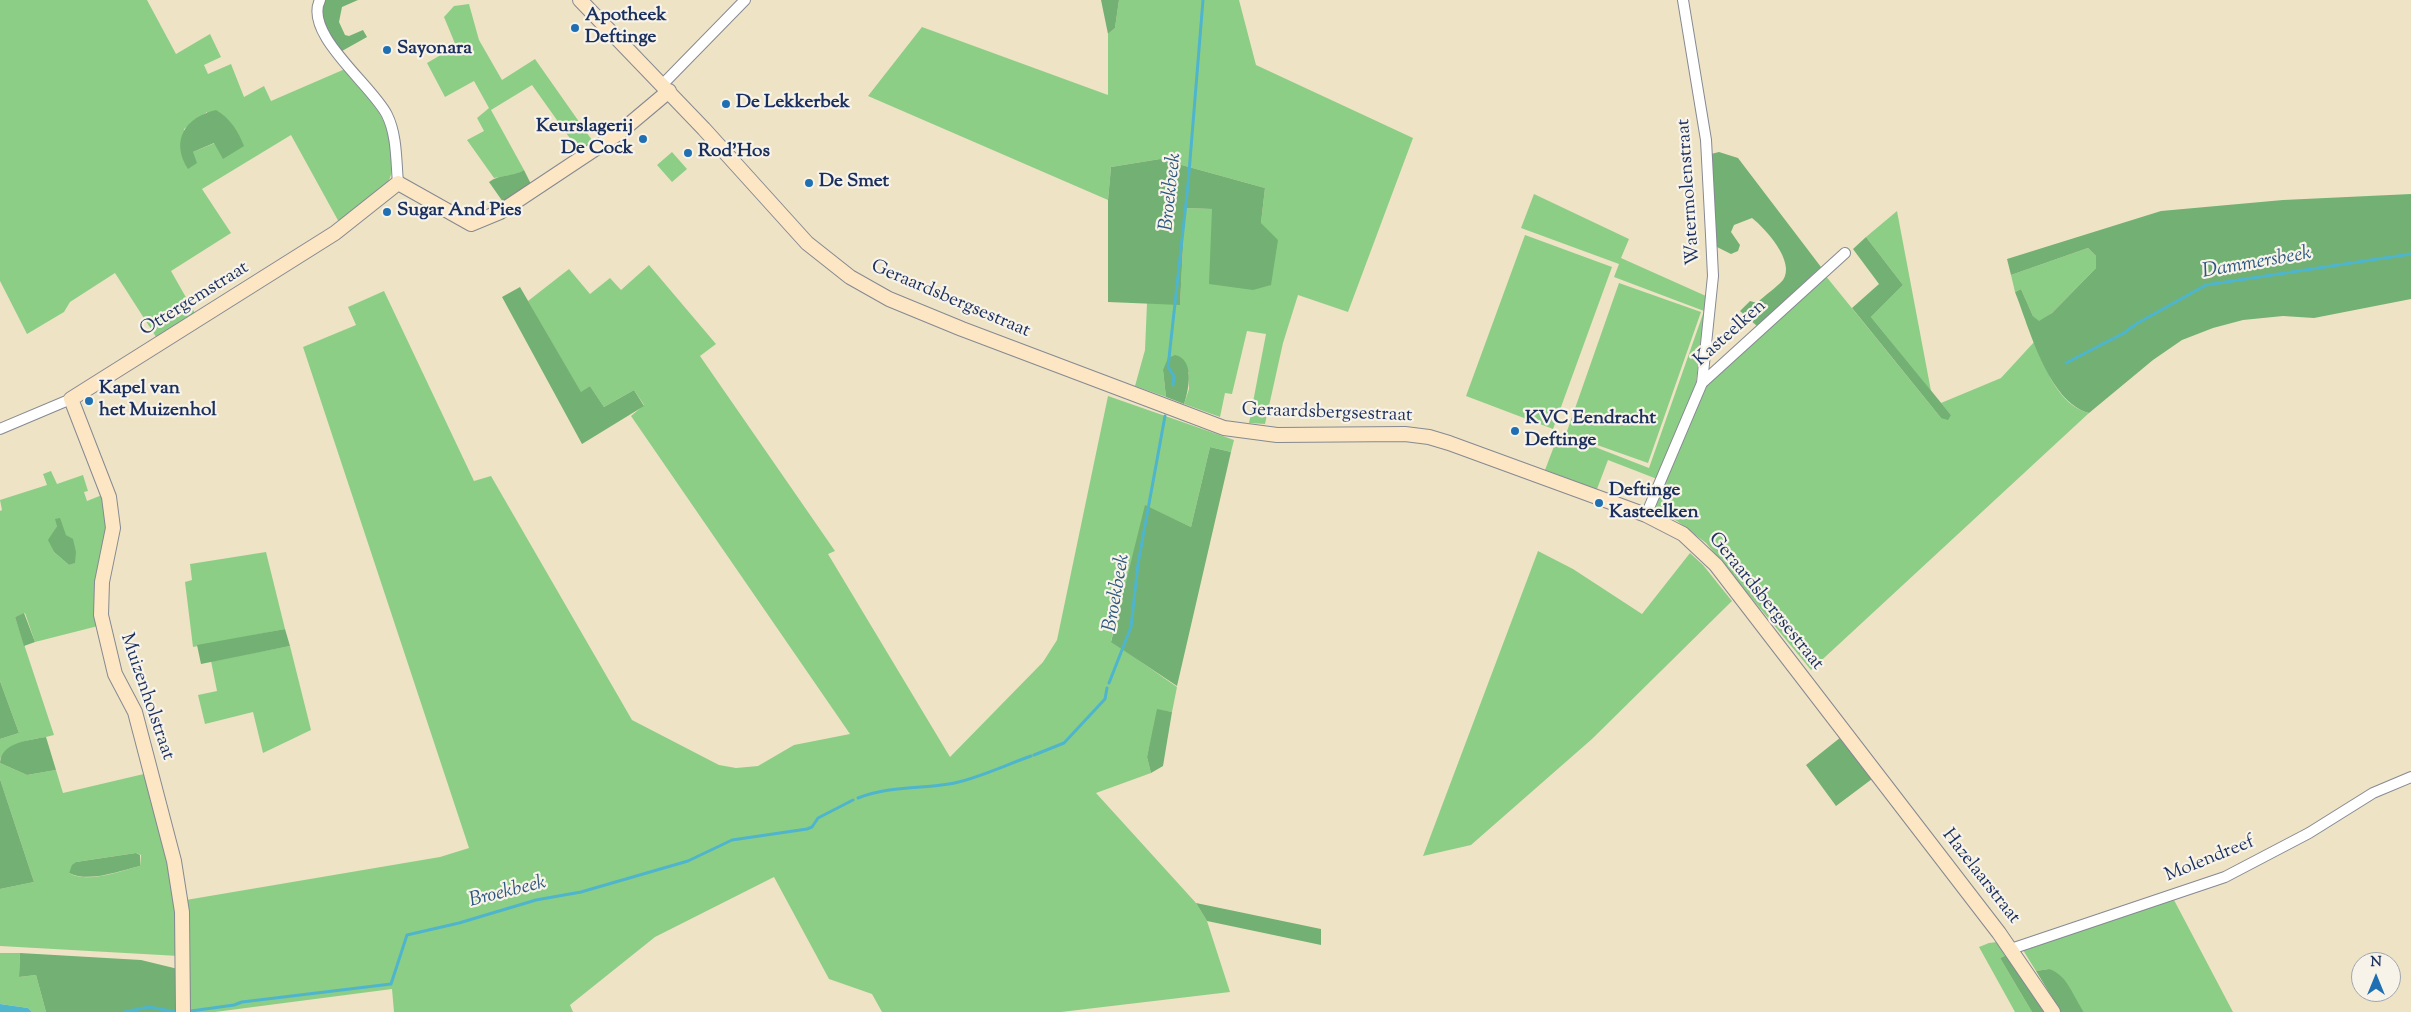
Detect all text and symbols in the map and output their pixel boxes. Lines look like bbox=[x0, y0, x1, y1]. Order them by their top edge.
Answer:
place label: Apotheek Deftinge bbox=[585, 6, 667, 50]
marker: Apotheek Deftinge bbox=[569, 22, 581, 34]
place label: Sayonara bbox=[397, 39, 472, 61]
marker: Sayonara bbox=[381, 44, 393, 56]
place label: De Lekkerbek bbox=[736, 93, 850, 115]
marker: De Lekkerbek bbox=[720, 98, 732, 110]
place label: Keurslagerij De Cock bbox=[536, 117, 633, 161]
street label: Watermolenstraat bbox=[1674, 118, 1706, 266]
marker: Keurslagerij De Cock bbox=[637, 133, 649, 145]
place label: Rod'Hos bbox=[698, 142, 770, 164]
marker: Rod'Hos bbox=[682, 147, 694, 159]
water label: Broekbeek bbox=[1156, 152, 1188, 232]
place label: De Smet bbox=[819, 172, 889, 194]
marker: De Smet bbox=[803, 177, 815, 189]
place label: Sugar And Pies bbox=[397, 201, 522, 223]
marker: Sugar And Pies bbox=[381, 206, 393, 218]
water label: Dammersbeek bbox=[2201, 243, 2313, 285]
street label: Geraardsbergsestraat bbox=[867, 256, 1033, 344]
street label: Ottergemstraat bbox=[136, 258, 254, 342]
street label: Kasteelken bbox=[1690, 296, 1772, 372]
place label: Kapel van het Muizenhol bbox=[99, 379, 217, 423]
marker: Kapel van het Muizenhol bbox=[83, 395, 95, 407]
street label: Geraardsbergsestraat bbox=[1241, 400, 1413, 428]
place label: KVC Eendracht Deftinge bbox=[1525, 409, 1656, 453]
marker: KVC Eendracht Deftinge bbox=[1509, 425, 1521, 437]
place label: Deftinge Kasteelken bbox=[1609, 481, 1699, 525]
marker: Deftinge Kasteelken bbox=[1593, 497, 1605, 509]
street label: Geraardsbergsestraat bbox=[1702, 528, 1828, 676]
water label: Broekbeek bbox=[1099, 552, 1137, 634]
street label: Muizenholstraat bbox=[114, 631, 178, 763]
street label: Hazelaarstraat bbox=[1936, 825, 2024, 929]
street label: Molendreef bbox=[2162, 832, 2258, 888]
water label: Broekbeek bbox=[467, 872, 549, 914]
north arrow bbox=[2351, 952, 2401, 1002]
text: N bbox=[2370, 953, 2382, 973]

